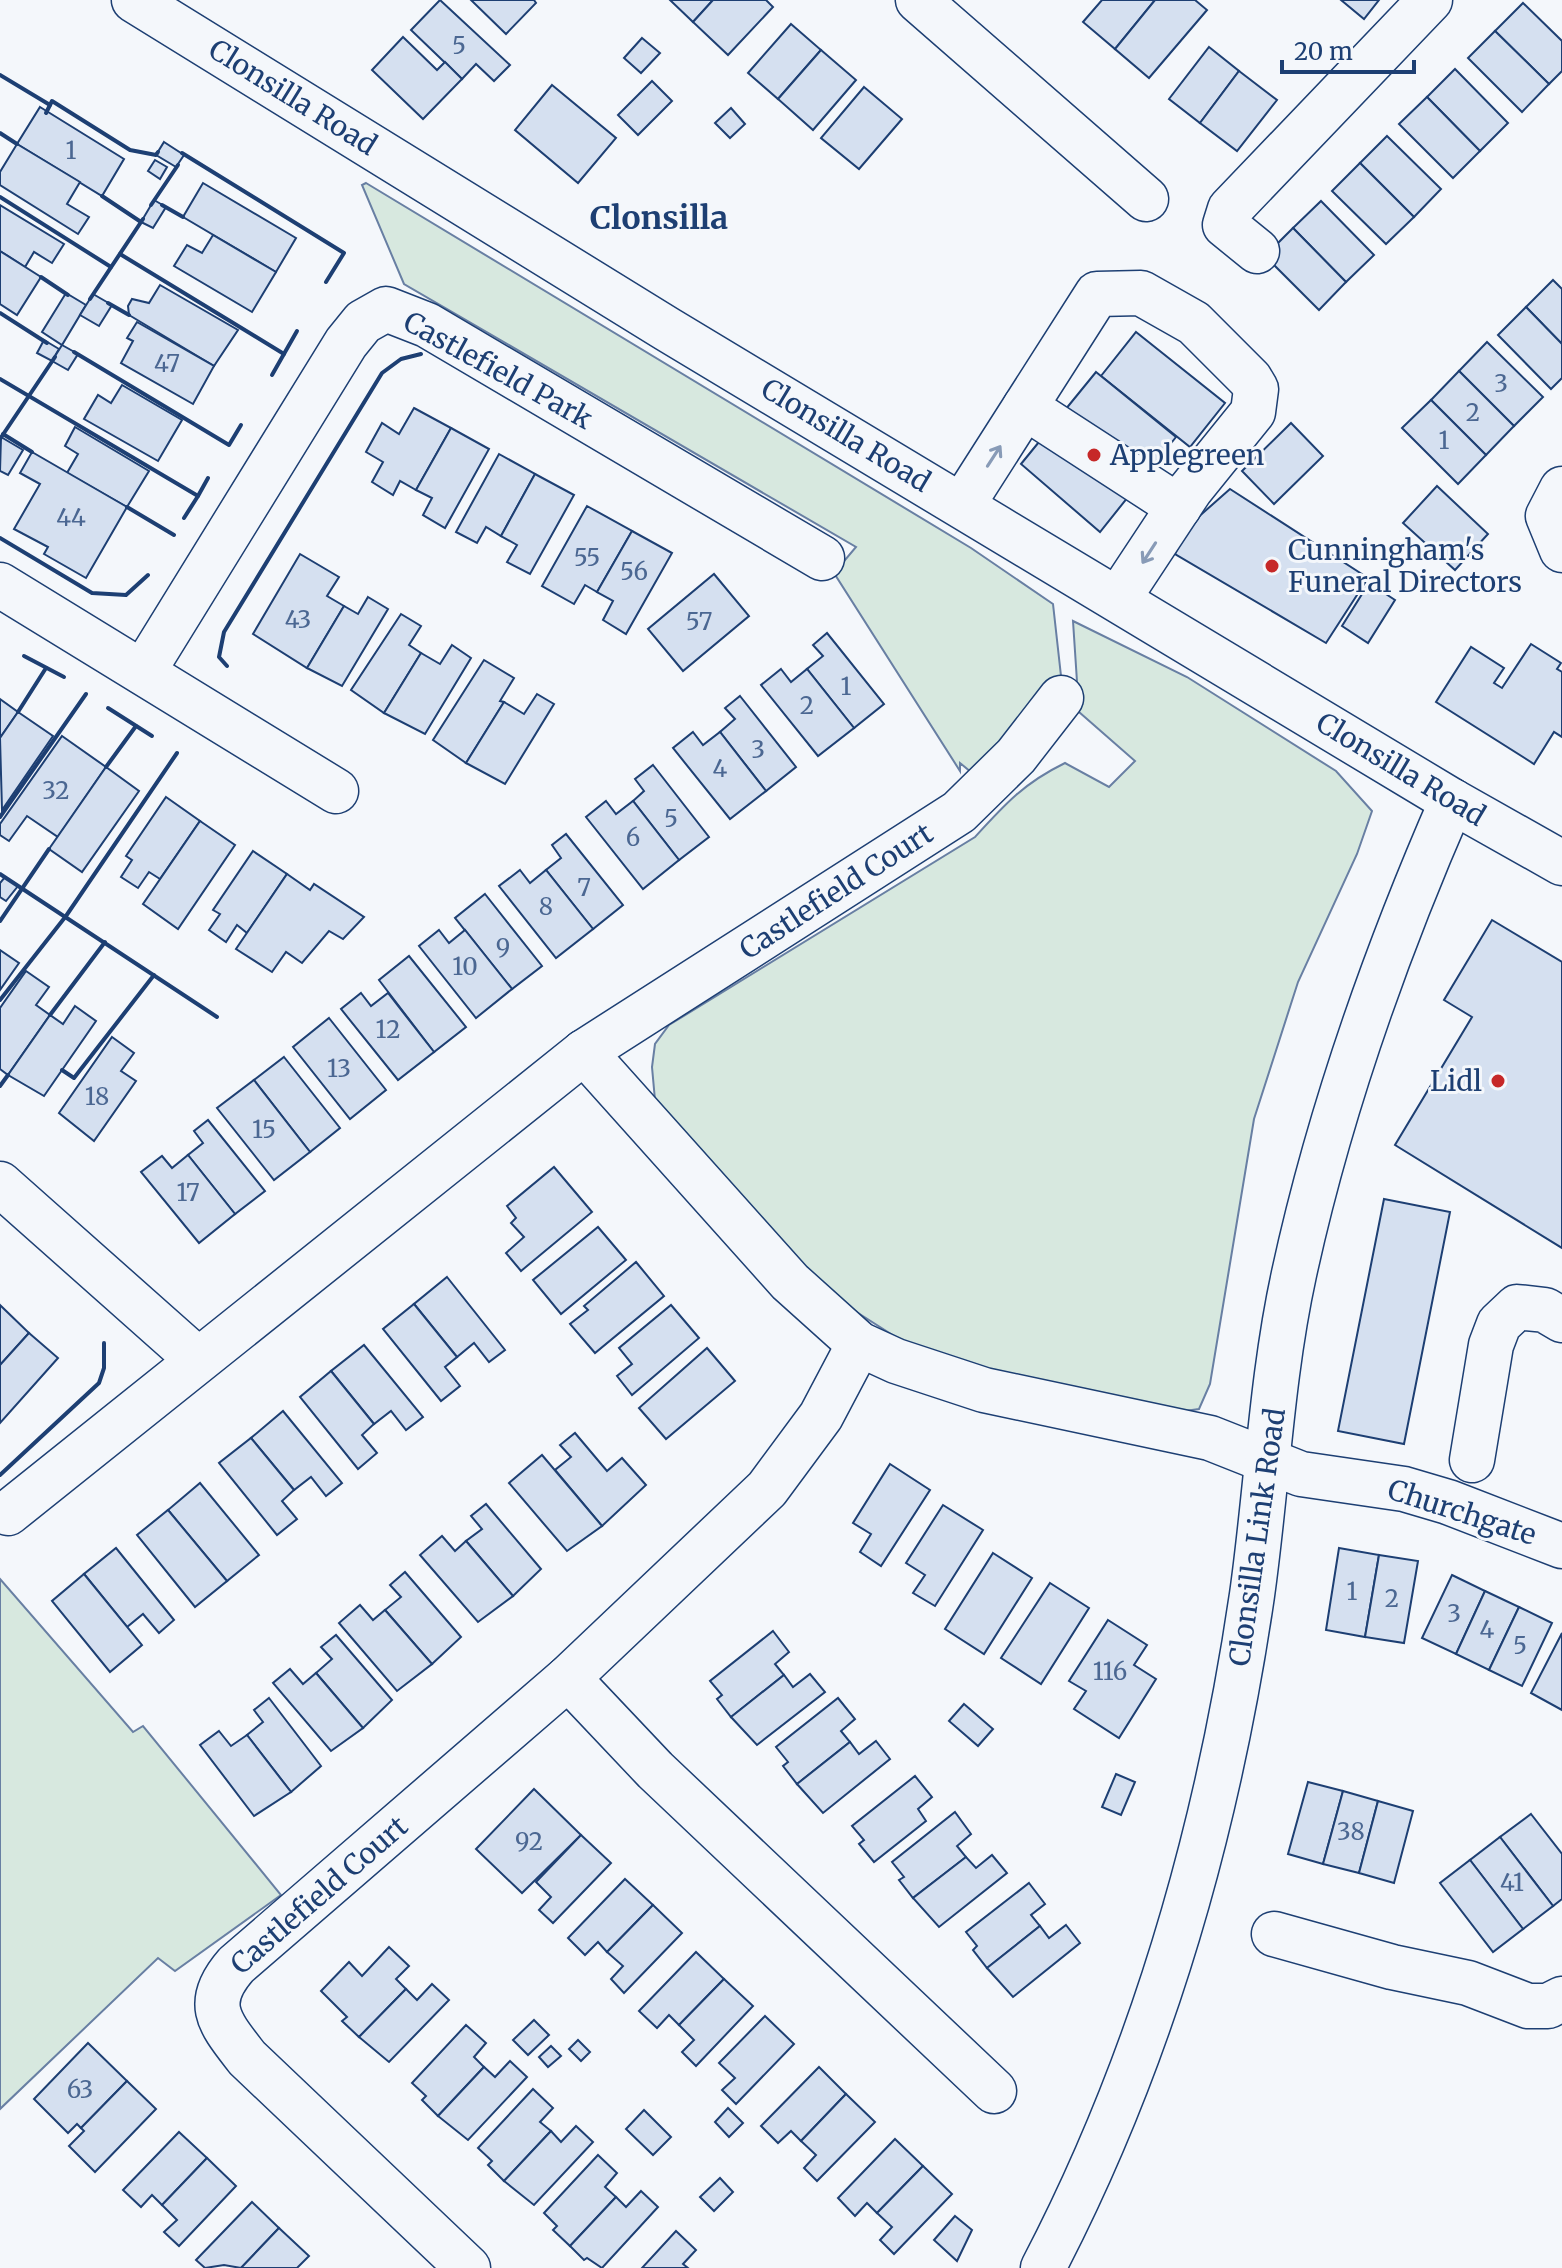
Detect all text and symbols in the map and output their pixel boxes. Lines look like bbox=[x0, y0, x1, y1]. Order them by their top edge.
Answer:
scale bar bbox=[1282, 24, 1414, 74]
house number: 5 bbox=[452, 30, 466, 61]
street label: Clonsilla Road bbox=[202, 31, 384, 163]
text: 20 m bbox=[1294, 36, 1353, 67]
house number: 1 bbox=[66, 135, 77, 166]
district label: Clonsilla bbox=[590, 198, 728, 238]
street label: Castlefield Park bbox=[397, 303, 599, 437]
house number: 47 bbox=[154, 348, 180, 379]
house number: 3 bbox=[1494, 368, 1508, 399]
street label: Clonsilla Road bbox=[755, 370, 937, 500]
house number: 2 bbox=[1466, 397, 1480, 428]
house number: 1 bbox=[1439, 425, 1450, 456]
place label: Applegreen bbox=[1109, 437, 1264, 473]
one-way arrow bbox=[986, 445, 1002, 468]
marker: Applegreen bbox=[1085, 446, 1103, 464]
house number: 44 bbox=[56, 502, 86, 533]
place label: Cunningham's Funeral Directors bbox=[1288, 532, 1522, 600]
one-way arrow bbox=[1140, 541, 1157, 563]
house number: 55 bbox=[574, 542, 600, 573]
house number: 56 bbox=[620, 556, 648, 587]
marker: Cunningham's Funeral Directors bbox=[1263, 557, 1281, 575]
house number: 43 bbox=[285, 604, 311, 635]
house number: 57 bbox=[686, 606, 712, 637]
house number: 1 bbox=[841, 671, 852, 702]
house number: 2 bbox=[800, 690, 814, 721]
street label: Clonsilla Road bbox=[1310, 704, 1492, 834]
house number: 3 bbox=[751, 734, 765, 765]
house number: 4 bbox=[713, 753, 728, 784]
house number: 32 bbox=[42, 775, 70, 806]
house number: 5 bbox=[664, 803, 678, 834]
street label: Castlefield Court bbox=[733, 815, 940, 967]
house number: 6 bbox=[626, 822, 640, 853]
house number: 7 bbox=[577, 872, 591, 903]
house number: 8 bbox=[539, 891, 553, 922]
house number: 9 bbox=[496, 932, 510, 963]
house number: 10 bbox=[452, 951, 478, 982]
house number: 12 bbox=[376, 1014, 400, 1045]
house number: 13 bbox=[327, 1053, 351, 1084]
place label: Lidl bbox=[1430, 1063, 1482, 1099]
marker: Lidl bbox=[1489, 1072, 1507, 1090]
house number: 18 bbox=[85, 1081, 109, 1112]
house number: 15 bbox=[252, 1114, 276, 1145]
house number: 17 bbox=[176, 1177, 200, 1208]
street label: Clonsilla Link Road bbox=[1221, 1405, 1293, 1668]
street label: Churchgate bbox=[1383, 1471, 1541, 1553]
house number: 1 bbox=[1347, 1576, 1358, 1607]
house number: 2 bbox=[1385, 1583, 1399, 1614]
house number: 3 bbox=[1447, 1598, 1461, 1629]
house number: 4 bbox=[1480, 1614, 1495, 1645]
house number: 5 bbox=[1513, 1630, 1527, 1661]
house number: 116 bbox=[1093, 1656, 1127, 1687]
street label: Castlefield Court bbox=[223, 1808, 415, 1982]
house number: 38 bbox=[1337, 1816, 1365, 1847]
house number: 92 bbox=[515, 1826, 543, 1857]
house number: 41 bbox=[1500, 1867, 1524, 1898]
house number: 63 bbox=[67, 2074, 93, 2105]

